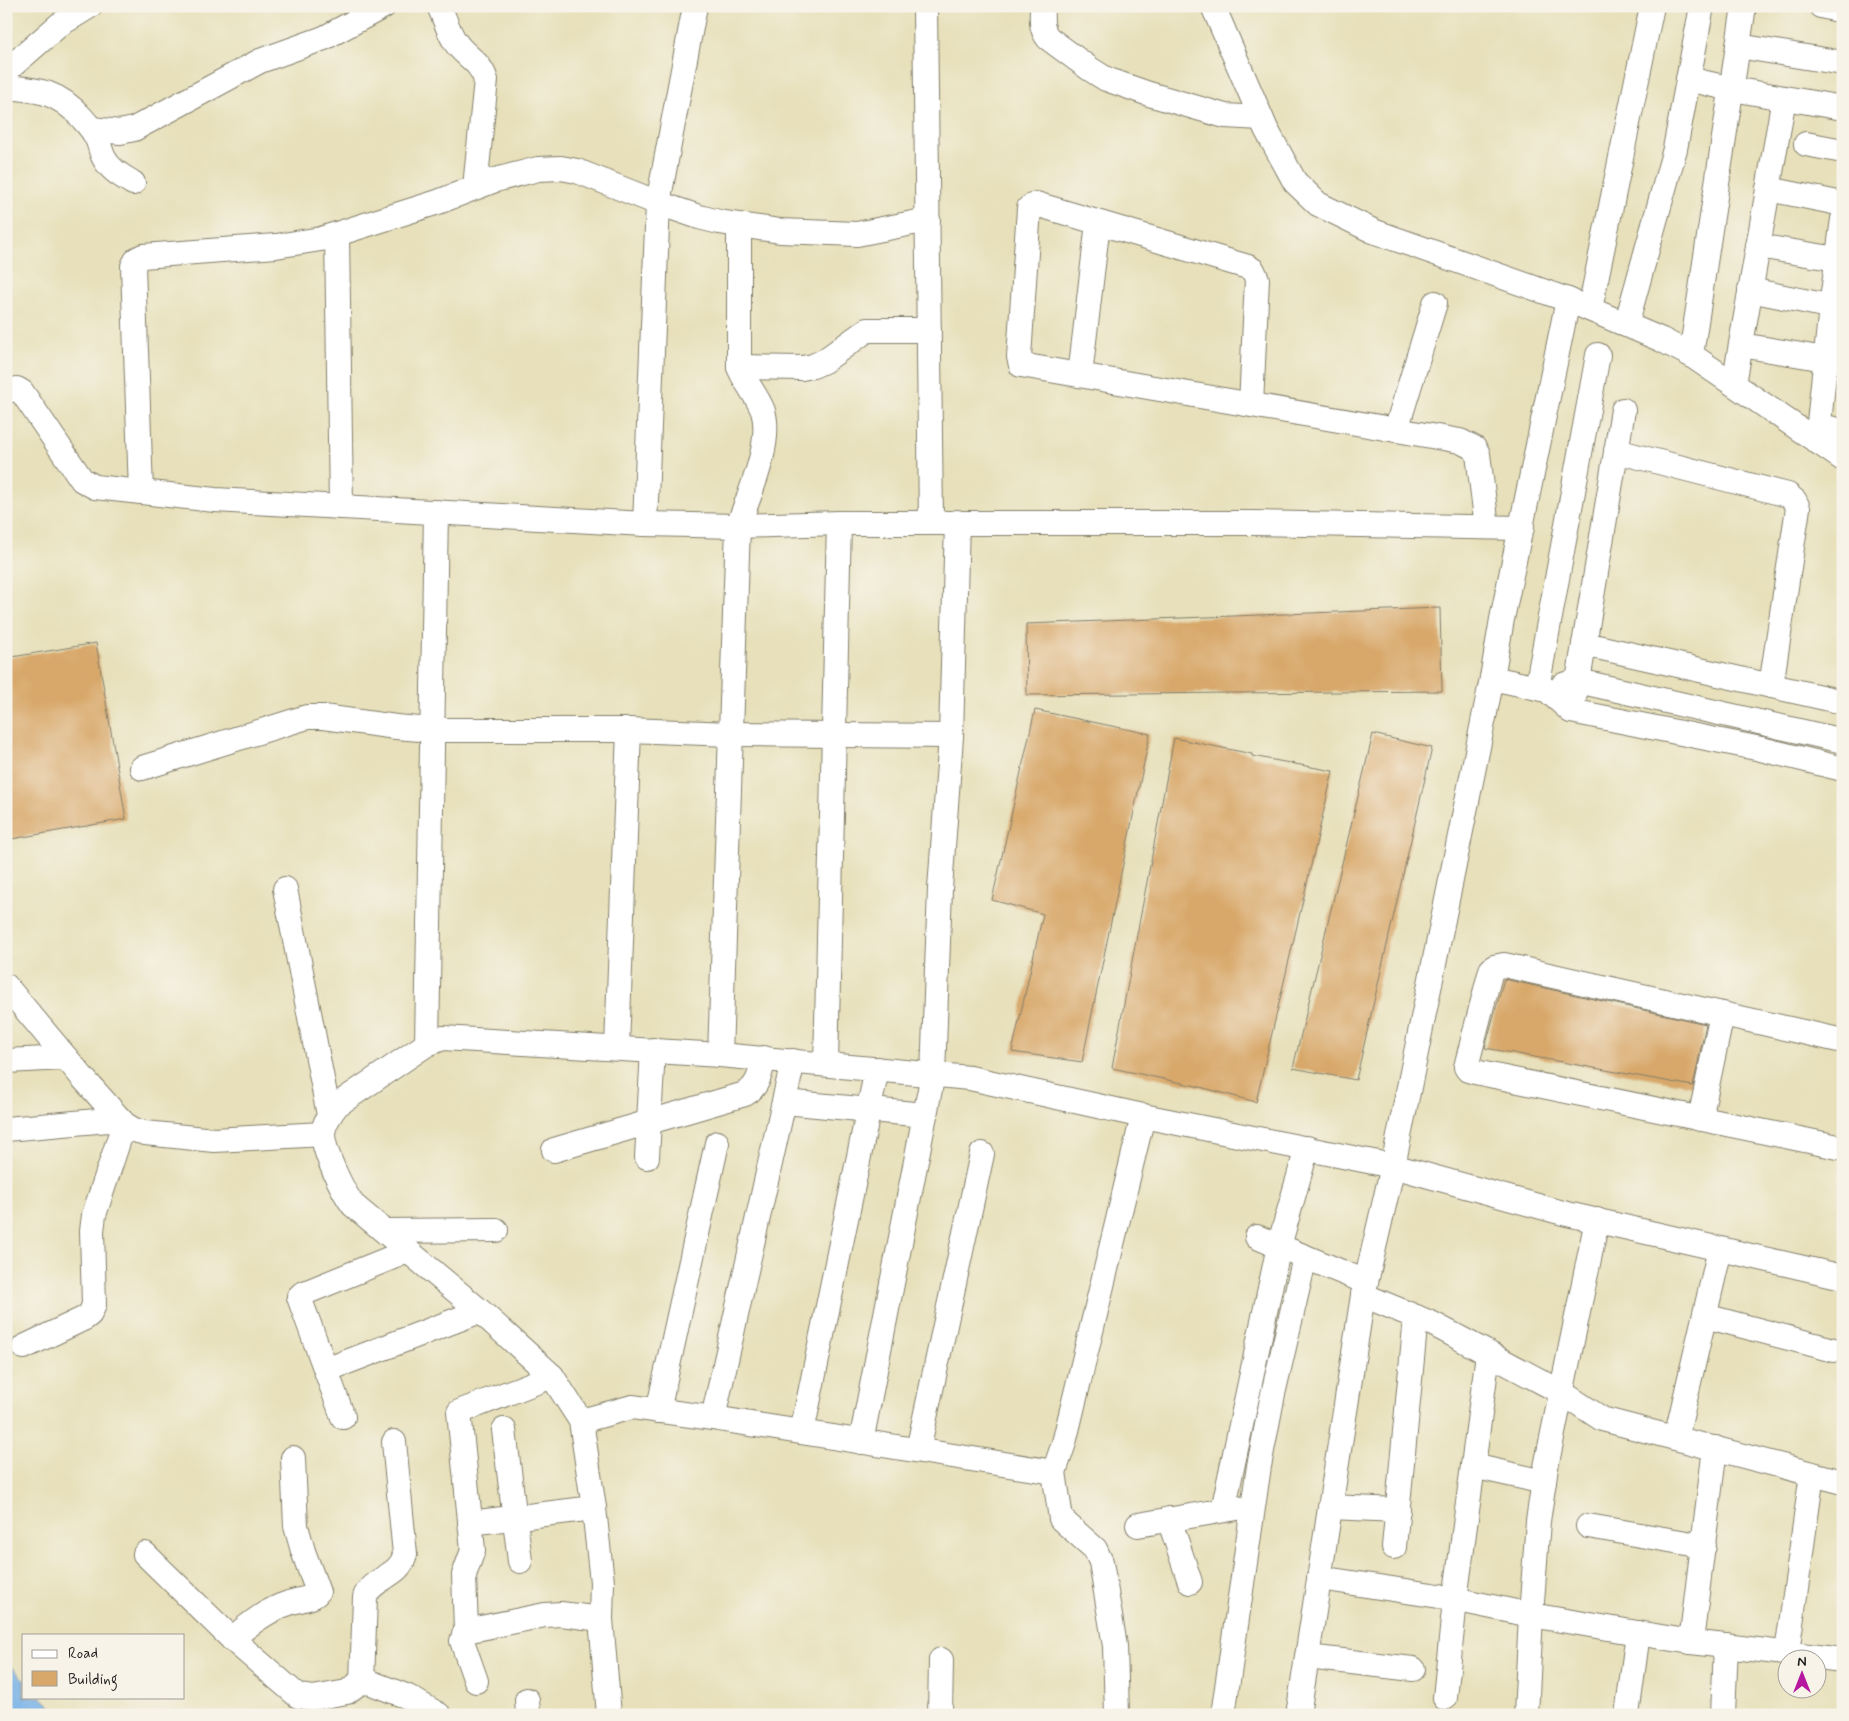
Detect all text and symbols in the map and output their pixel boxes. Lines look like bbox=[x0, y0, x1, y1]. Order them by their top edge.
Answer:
legend bbox=[22, 1634, 185, 1698]
text: Road bbox=[68, 1644, 98, 1664]
north arrow bbox=[1776, 1648, 1826, 1698]
text: N bbox=[1797, 1653, 1807, 1671]
text: Building bbox=[68, 1670, 118, 1691]

